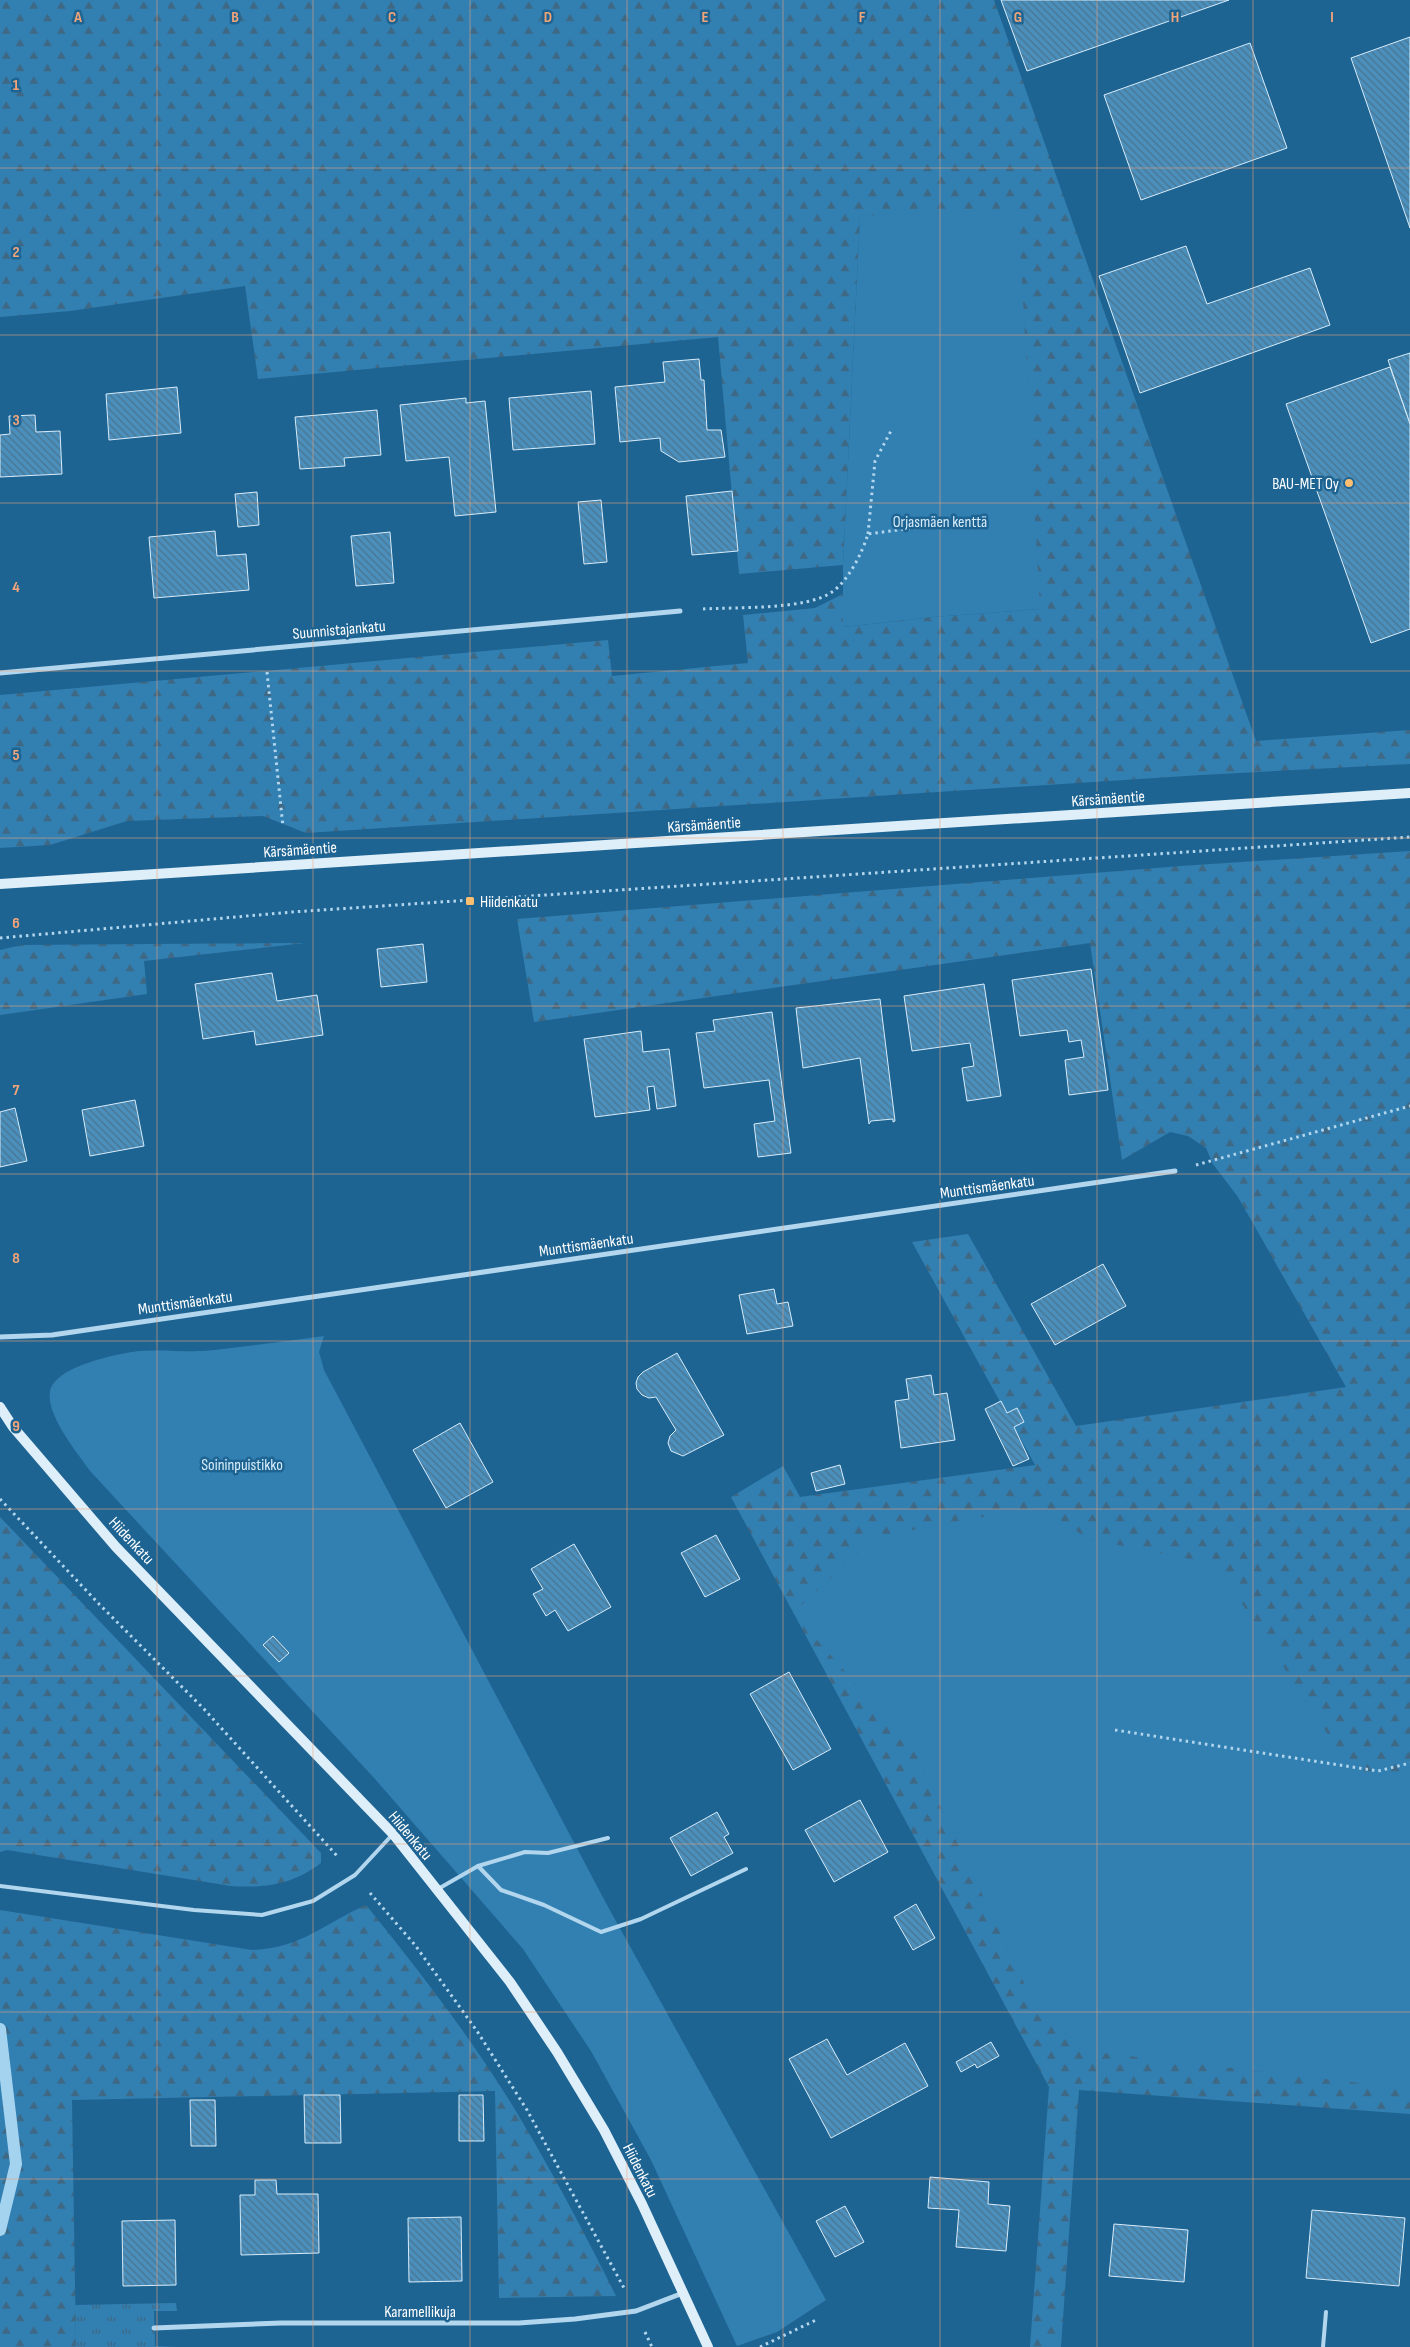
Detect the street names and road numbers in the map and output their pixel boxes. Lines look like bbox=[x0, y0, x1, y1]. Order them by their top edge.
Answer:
street label: Suunnistajankatu bbox=[292, 617, 386, 644]
street label: Kärsämäentie bbox=[1071, 787, 1145, 812]
street label: Kärsämäentie bbox=[667, 813, 741, 838]
street label: Kärsämäentie bbox=[263, 838, 337, 863]
street label: Munttismäenkatu bbox=[939, 1171, 1036, 1204]
street label: Munttismäenkatu bbox=[538, 1229, 635, 1262]
street label: Munttismäenkatu bbox=[137, 1287, 234, 1320]
street label: Hiidenkatu bbox=[104, 1513, 158, 1569]
street label: Hiidenkatu bbox=[384, 1808, 436, 1864]
street label: Hiidenkatu bbox=[618, 2141, 661, 2201]
street label: Karamellikuja bbox=[384, 2303, 456, 2322]

